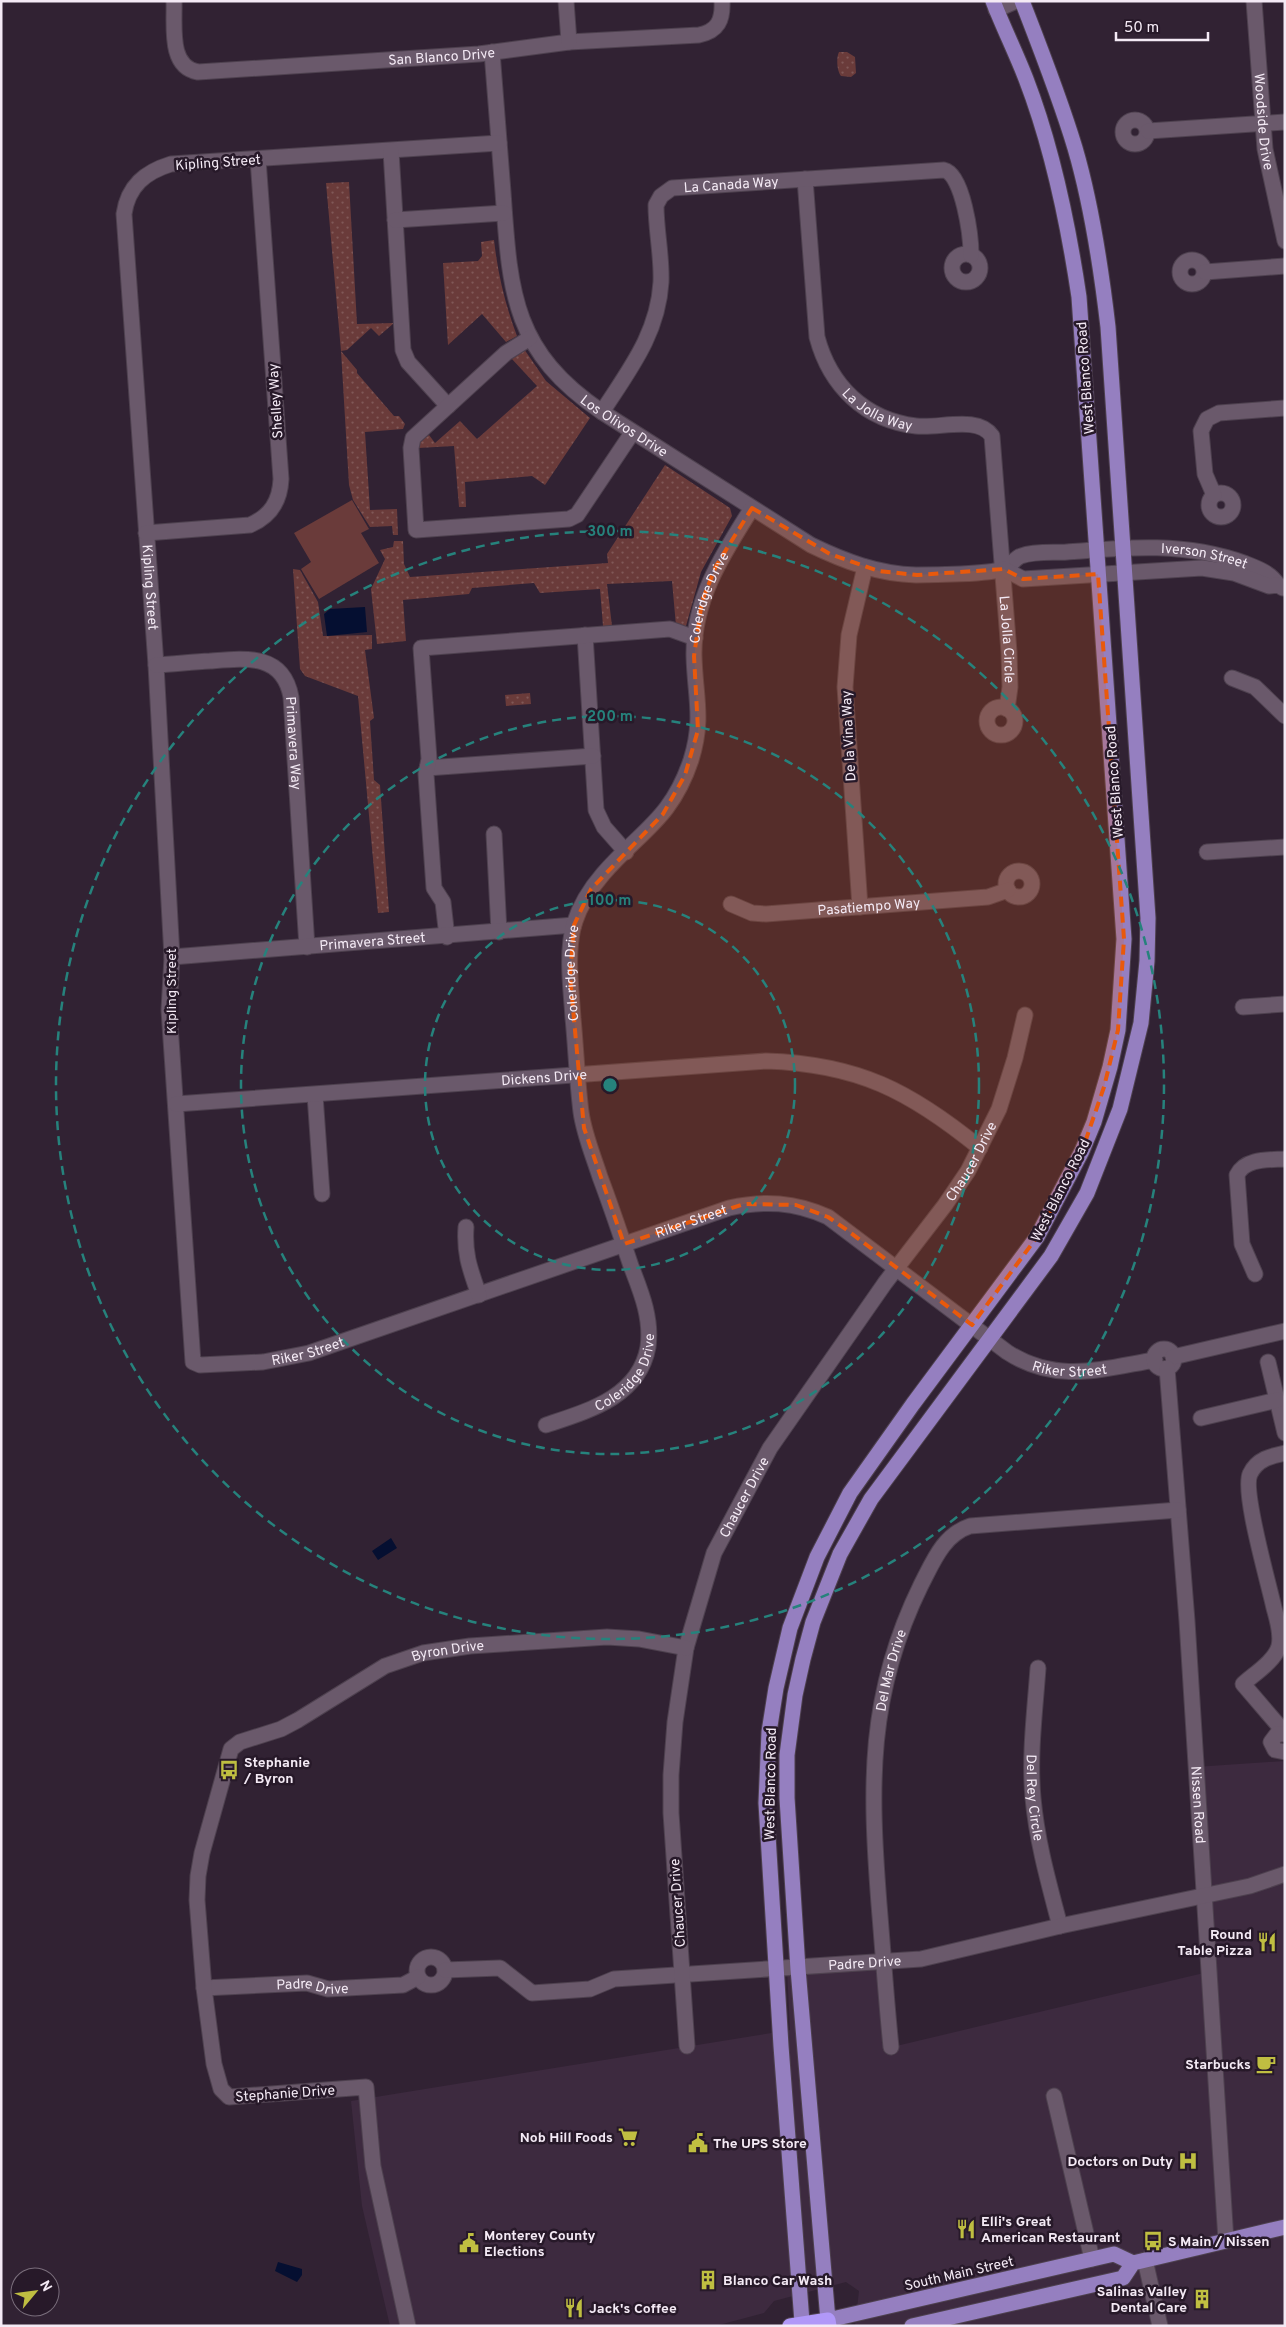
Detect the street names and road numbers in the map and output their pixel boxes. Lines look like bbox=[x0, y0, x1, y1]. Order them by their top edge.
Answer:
street label: San Blanco Drive bbox=[388, 45, 496, 70]
street label: Woodside Drive bbox=[1249, 73, 1276, 172]
street label: Kipling Street bbox=[175, 152, 261, 175]
street label: La Canada Way bbox=[683, 174, 779, 197]
street label: West Blanco Road bbox=[1074, 321, 1099, 435]
street label: Shelley Way bbox=[265, 363, 288, 439]
street label: La Jolla Way bbox=[838, 385, 914, 435]
street label: Los Olivos Drive bbox=[576, 392, 670, 461]
street label: Iverson Street bbox=[1161, 541, 1250, 574]
street label: Kipling Street bbox=[137, 544, 161, 631]
street label: Coleridge Drive bbox=[687, 549, 734, 645]
street label: La Jolla Circle bbox=[995, 595, 1017, 684]
street label: De la Vina Way bbox=[839, 690, 860, 782]
street label: Primavera Way bbox=[281, 696, 304, 790]
street label: West Blanco Road bbox=[1103, 725, 1128, 839]
street label: Pasatiempo Way bbox=[817, 895, 921, 920]
street label: Coleridge Drive bbox=[563, 923, 583, 1022]
street label: Primavera Street bbox=[319, 930, 426, 955]
street label: Kipling Street bbox=[164, 948, 181, 1034]
street label: Dickens Drive bbox=[501, 1067, 588, 1090]
street label: Chaucer Drive bbox=[943, 1119, 1001, 1205]
street label: West Blanco Road bbox=[1028, 1136, 1095, 1245]
street label: Riker Street bbox=[653, 1202, 730, 1243]
street label: Coleridge Drive bbox=[592, 1333, 659, 1416]
street label: Riker Street bbox=[270, 1334, 347, 1370]
street label: Riker Street bbox=[1030, 1358, 1108, 1382]
street label: Chaucer Drive bbox=[717, 1454, 774, 1541]
street label: Del Mar Drive bbox=[873, 1627, 911, 1713]
street label: Byron Drive bbox=[409, 1638, 485, 1666]
street label: West Blanco Road bbox=[762, 1727, 781, 1841]
street label: Del Rey Circle bbox=[1022, 1754, 1046, 1843]
street label: Nissen Road bbox=[1186, 1766, 1208, 1844]
street label: Chaucer Drive bbox=[667, 1858, 690, 1948]
street label: Padre Drive bbox=[828, 1953, 902, 1975]
street label: Padre Drive bbox=[276, 1976, 349, 1999]
street label: Stephanie Drive bbox=[235, 2083, 336, 2106]
street label: South Main Street bbox=[903, 2254, 1016, 2295]

